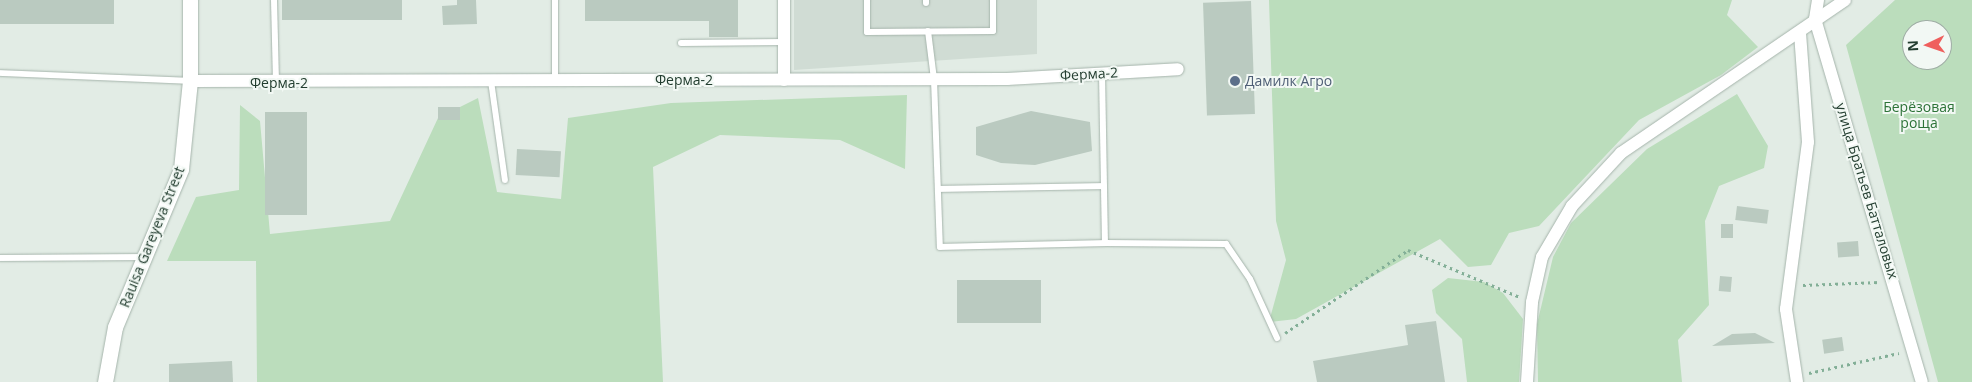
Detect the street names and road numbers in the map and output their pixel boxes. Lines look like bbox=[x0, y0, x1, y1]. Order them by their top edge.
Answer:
street label: Ферма-2 bbox=[1060, 64, 1118, 84]
street label: Ферма-2 bbox=[655, 72, 713, 88]
street label: Ферма-2 bbox=[250, 75, 308, 91]
street label: улица Братьев Батталовых bbox=[1832, 101, 1902, 281]
street label: Rauisa Gareyeva Street bbox=[116, 164, 188, 310]

